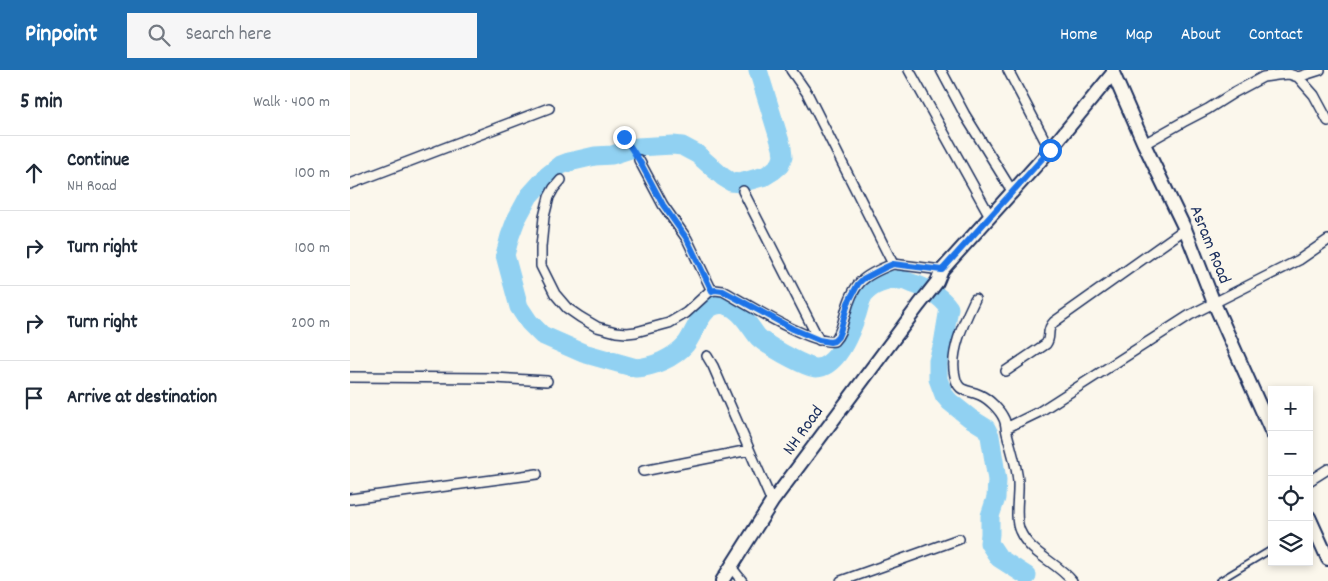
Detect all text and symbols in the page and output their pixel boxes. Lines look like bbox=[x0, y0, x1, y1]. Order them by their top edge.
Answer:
search box bbox=[127, 13, 477, 58]
text: Pinpoint bbox=[25, 18, 97, 52]
icon: search bbox=[145, 21, 173, 49]
text: Search here bbox=[185, 22, 271, 49]
text: Home bbox=[1060, 23, 1097, 48]
text: Map bbox=[1125, 23, 1153, 48]
text: About bbox=[1181, 23, 1221, 48]
text: Contact bbox=[1249, 23, 1303, 48]
text: 5 min bbox=[20, 88, 63, 118]
text: Walk · 400 m bbox=[253, 91, 330, 114]
route end bbox=[613, 126, 636, 149]
route start bbox=[1039, 139, 1062, 162]
text: Continue bbox=[67, 148, 129, 175]
icon: ahead bbox=[20, 159, 48, 187]
text: 100 m bbox=[294, 162, 330, 185]
text: NH Road bbox=[67, 175, 117, 198]
street label: Asram Road bbox=[1182, 202, 1236, 288]
icon: right bbox=[20, 234, 48, 262]
text: Turn right bbox=[67, 235, 138, 262]
text: 100 m bbox=[294, 237, 330, 260]
icon: right bbox=[20, 309, 48, 337]
text: Turn right bbox=[67, 310, 138, 337]
text: 200 m bbox=[291, 312, 330, 335]
icon: arrive bbox=[20, 384, 48, 412]
text: Arrive at destination bbox=[67, 385, 217, 412]
map controls bbox=[1268, 386, 1313, 566]
button: + bbox=[1268, 386, 1313, 431]
street label: NH Road bbox=[777, 401, 831, 461]
button: − bbox=[1268, 431, 1313, 476]
button: locate bbox=[1268, 476, 1313, 521]
button: layers bbox=[1268, 521, 1313, 566]

